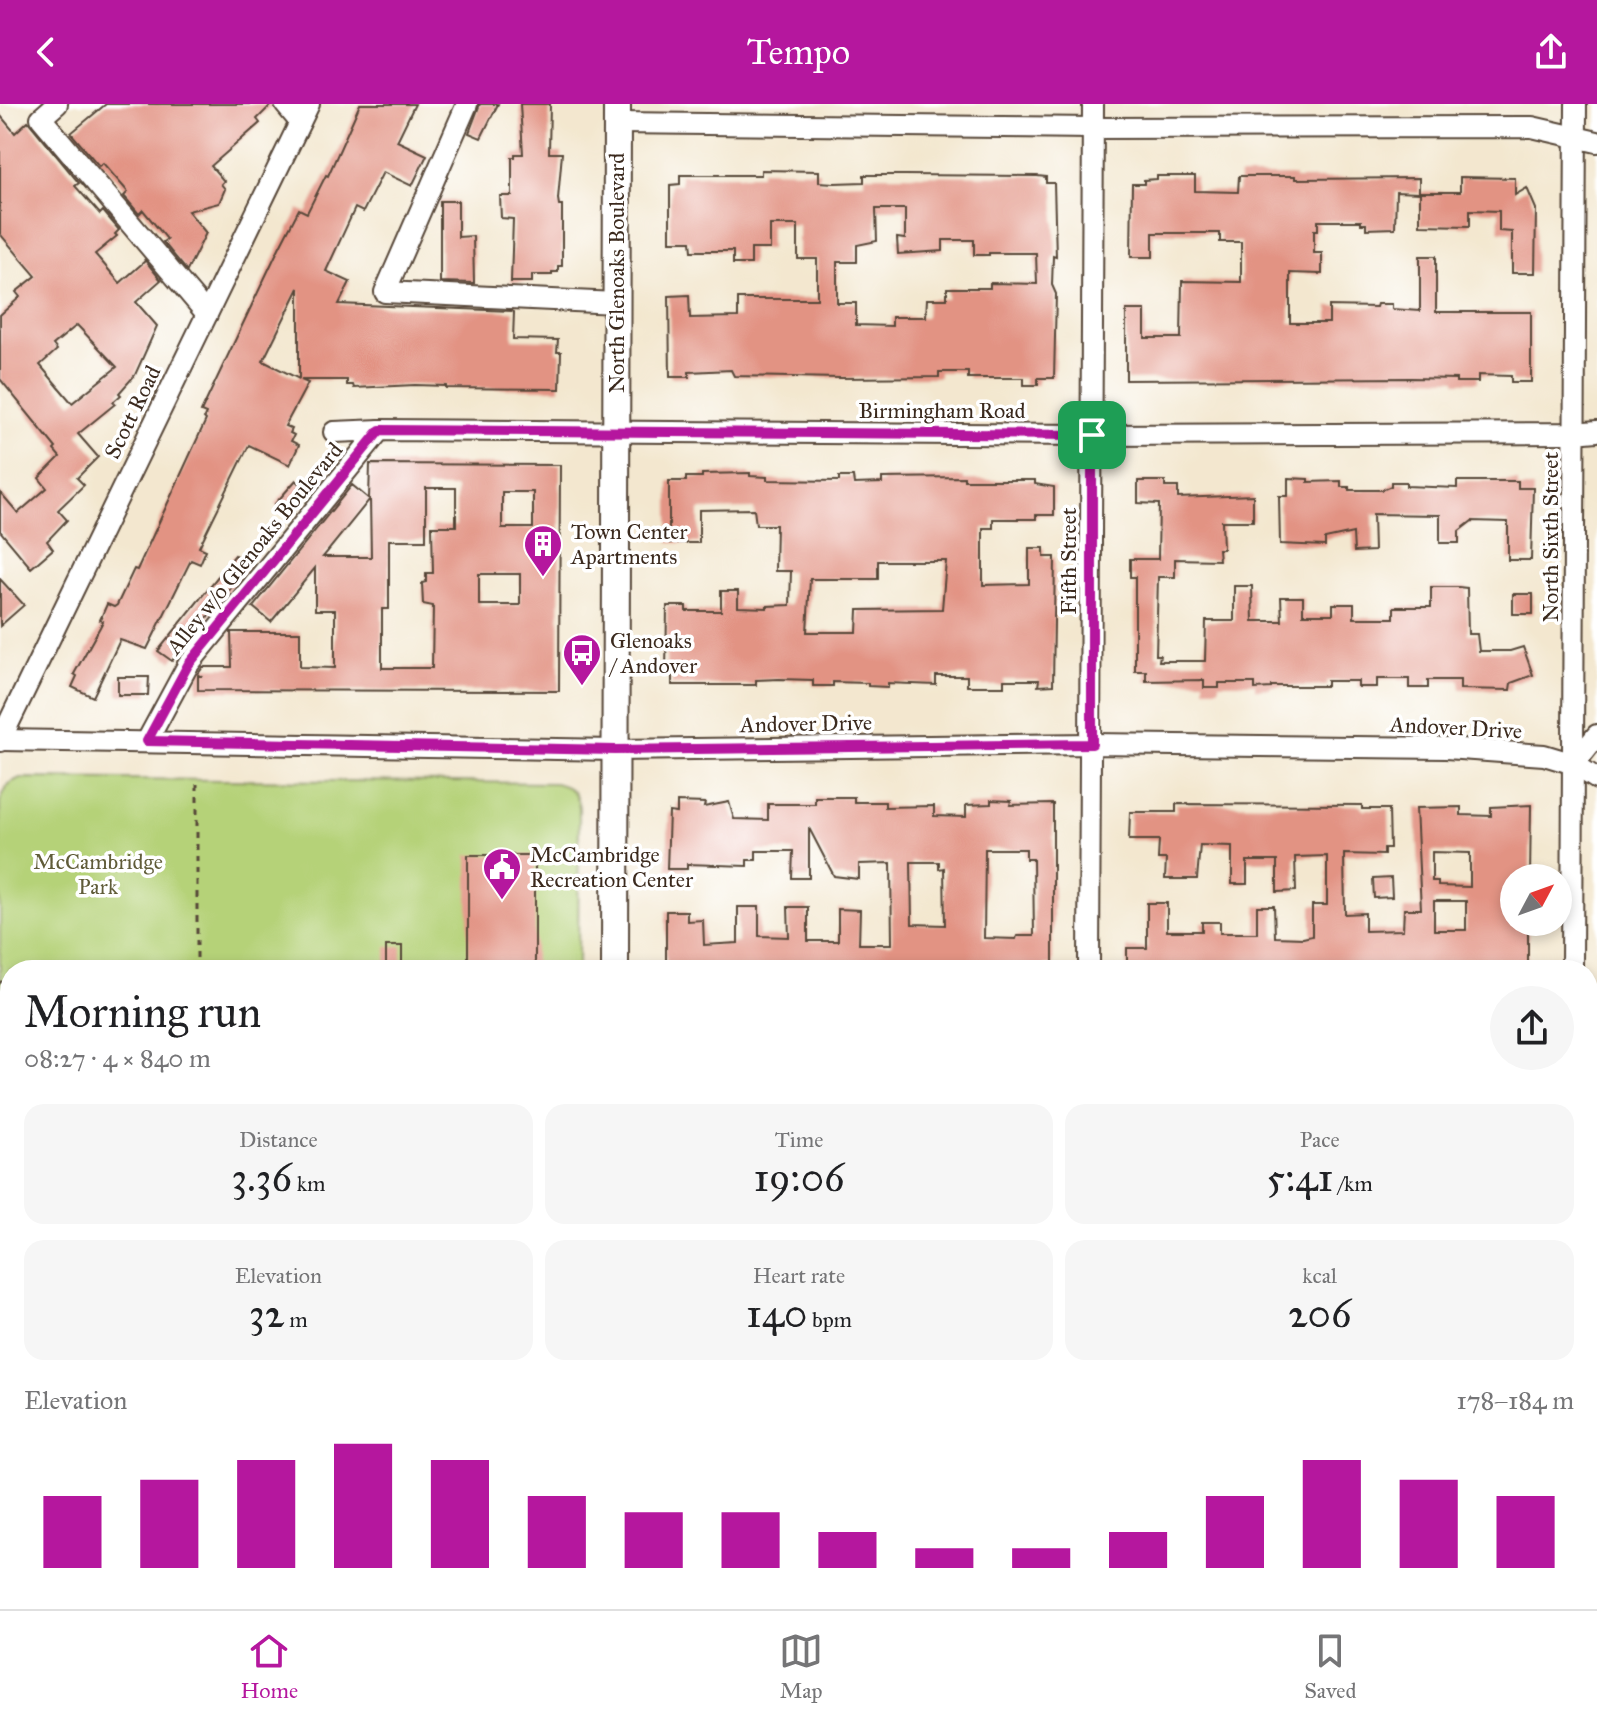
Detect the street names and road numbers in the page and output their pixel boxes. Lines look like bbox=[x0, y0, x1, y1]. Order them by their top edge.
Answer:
street label: North Glenoaks Boulevard bbox=[603, 153, 630, 393]
street label: Scott Road bbox=[98, 361, 167, 463]
street label: Birmingham Road bbox=[858, 397, 1026, 424]
street label: Alley w/o Glenoaks Boulevard bbox=[160, 437, 348, 661]
street label: North Sixth Street bbox=[1537, 452, 1564, 622]
street label: Fifth Street bbox=[1055, 507, 1082, 615]
street label: Andover Drive bbox=[739, 709, 872, 738]
street label: Andover Drive bbox=[1388, 711, 1523, 744]

